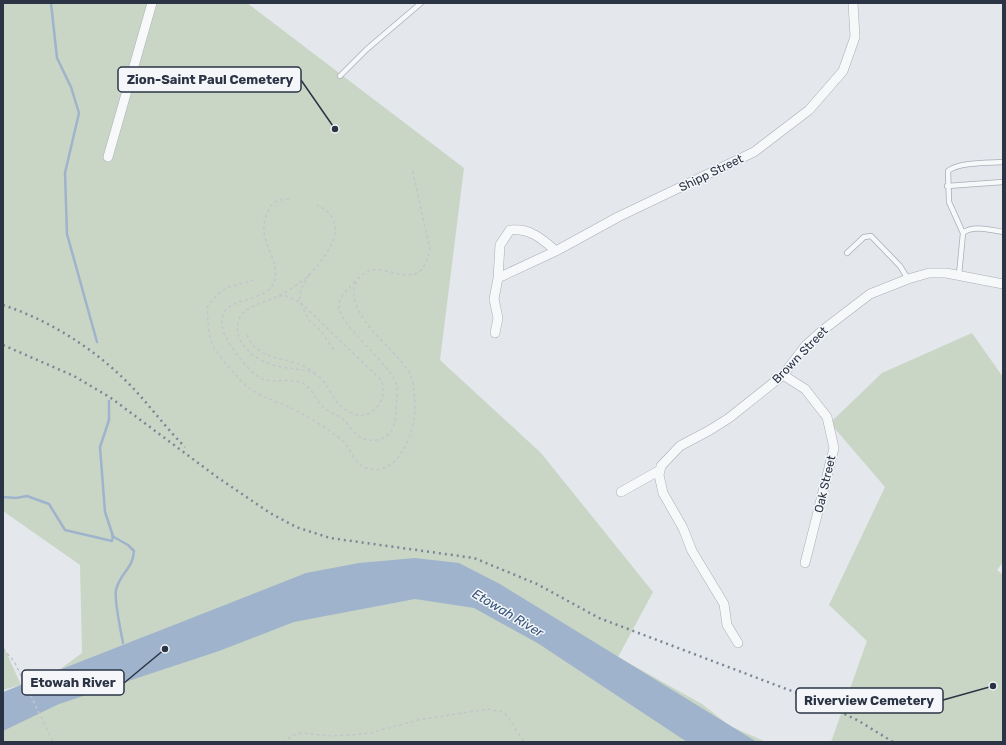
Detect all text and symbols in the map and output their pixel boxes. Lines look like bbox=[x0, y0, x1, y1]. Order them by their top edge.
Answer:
callout: Zion-Saint Paul Cemetery bbox=[118, 67, 301, 92]
text: Zion-Saint Paul Cemetery bbox=[127, 72, 294, 87]
street label: Shipp Street bbox=[677, 151, 746, 195]
street label: Brown Street bbox=[769, 323, 831, 386]
street label: Oak Street bbox=[812, 454, 838, 514]
water label: Etowah River bbox=[470, 586, 547, 641]
callout: Etowah River bbox=[22, 670, 124, 695]
text: Etowah River bbox=[30, 675, 116, 690]
callout: Riverview Cemetery bbox=[796, 688, 943, 713]
text: Riverview Cemetery bbox=[804, 693, 934, 708]

